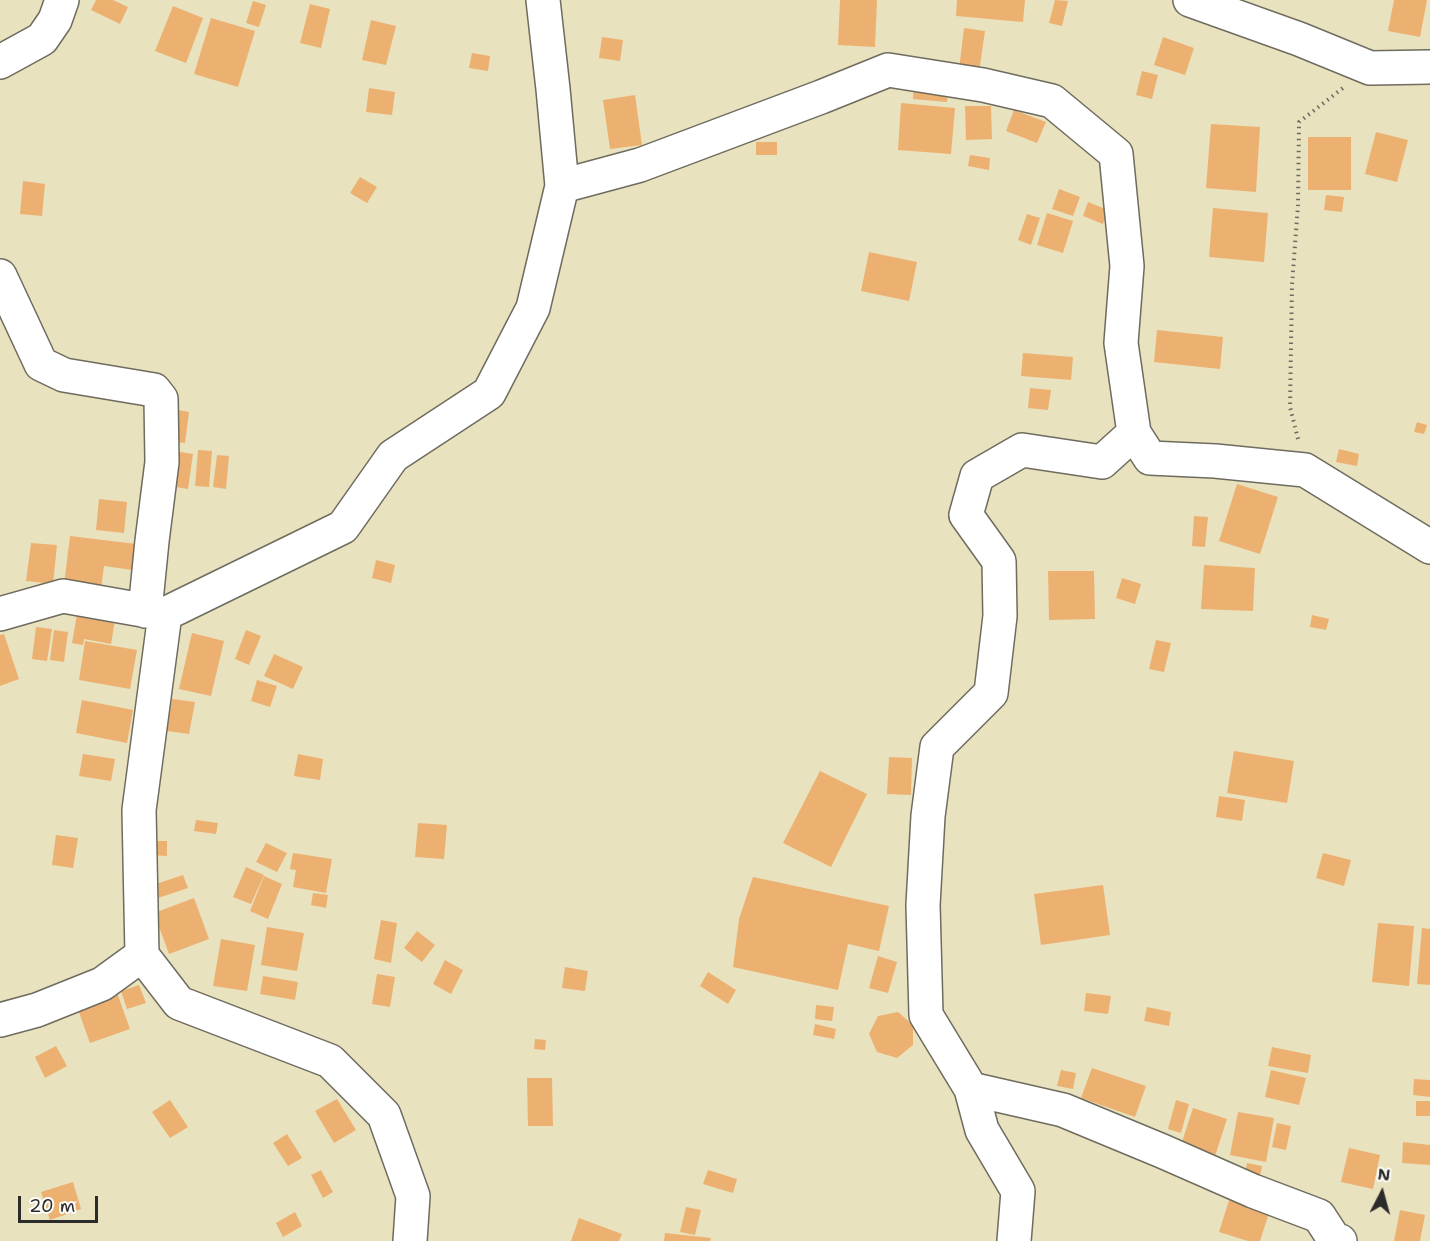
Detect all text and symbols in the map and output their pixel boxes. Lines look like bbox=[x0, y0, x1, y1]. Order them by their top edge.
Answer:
north arrow bbox=[1352, 1163, 1412, 1223]
text: N bbox=[1377, 1163, 1391, 1186]
scale bar bbox=[21, 1184, 100, 1222]
text: 20 m bbox=[29, 1194, 75, 1218]

